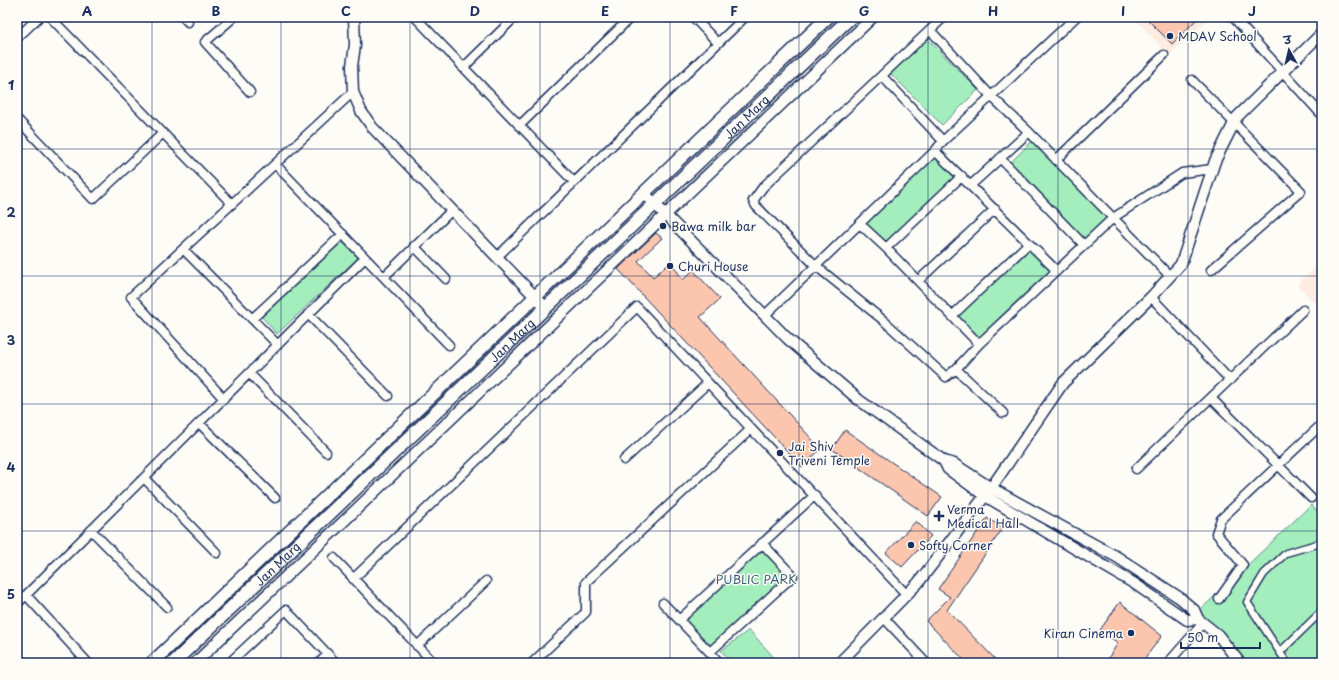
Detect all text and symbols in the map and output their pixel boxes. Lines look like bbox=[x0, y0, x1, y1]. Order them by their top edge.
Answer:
text: A bbox=[82, 1, 92, 20]
text: B bbox=[212, 1, 221, 20]
text: C bbox=[341, 1, 351, 20]
text: D bbox=[470, 1, 480, 20]
text: E bbox=[601, 1, 609, 20]
text: F bbox=[730, 1, 738, 20]
text: G bbox=[859, 1, 869, 20]
text: H bbox=[988, 1, 998, 20]
text: I bbox=[1121, 1, 1125, 20]
text: J bbox=[1248, 1, 1256, 20]
place label: MDAV School bbox=[1178, 27, 1257, 45]
north arrow bbox=[1269, 30, 1309, 70]
text: उ bbox=[1282, 30, 1294, 49]
marker: MDAV School bbox=[1165, 31, 1175, 41]
text: 1 bbox=[8, 75, 14, 94]
street label: Jan Marg bbox=[720, 91, 773, 143]
text: 2 bbox=[6, 202, 16, 221]
place label: Bawa milk bar bbox=[671, 217, 756, 235]
marker: Bawa milk bar bbox=[658, 221, 668, 231]
place label: Churi House bbox=[678, 257, 749, 275]
marker: Churi House bbox=[665, 261, 675, 271]
street label: Jan Marg bbox=[485, 314, 539, 366]
text: 3 bbox=[7, 330, 16, 349]
place label: Jai Shiv Triveni Temple bbox=[788, 437, 870, 469]
marker: Jai Shiv Triveni Temple bbox=[775, 448, 785, 458]
text: 4 bbox=[7, 457, 16, 476]
place label: Verma Medical Hall bbox=[947, 500, 1019, 532]
marker: Verma Medical Hall bbox=[934, 511, 944, 521]
place label: Softy Corner bbox=[919, 536, 993, 554]
street label: Jan Marg bbox=[251, 538, 304, 590]
marker: Softy Corner bbox=[906, 540, 916, 550]
park label: PUBLIC PARK bbox=[716, 570, 796, 588]
text: 5 bbox=[7, 584, 15, 603]
place label: Kiran Cinema bbox=[1044, 624, 1124, 642]
scale bar bbox=[1181, 624, 1260, 650]
marker: Kiran Cinema bbox=[1126, 628, 1136, 638]
text: 50 m bbox=[1187, 628, 1218, 646]

